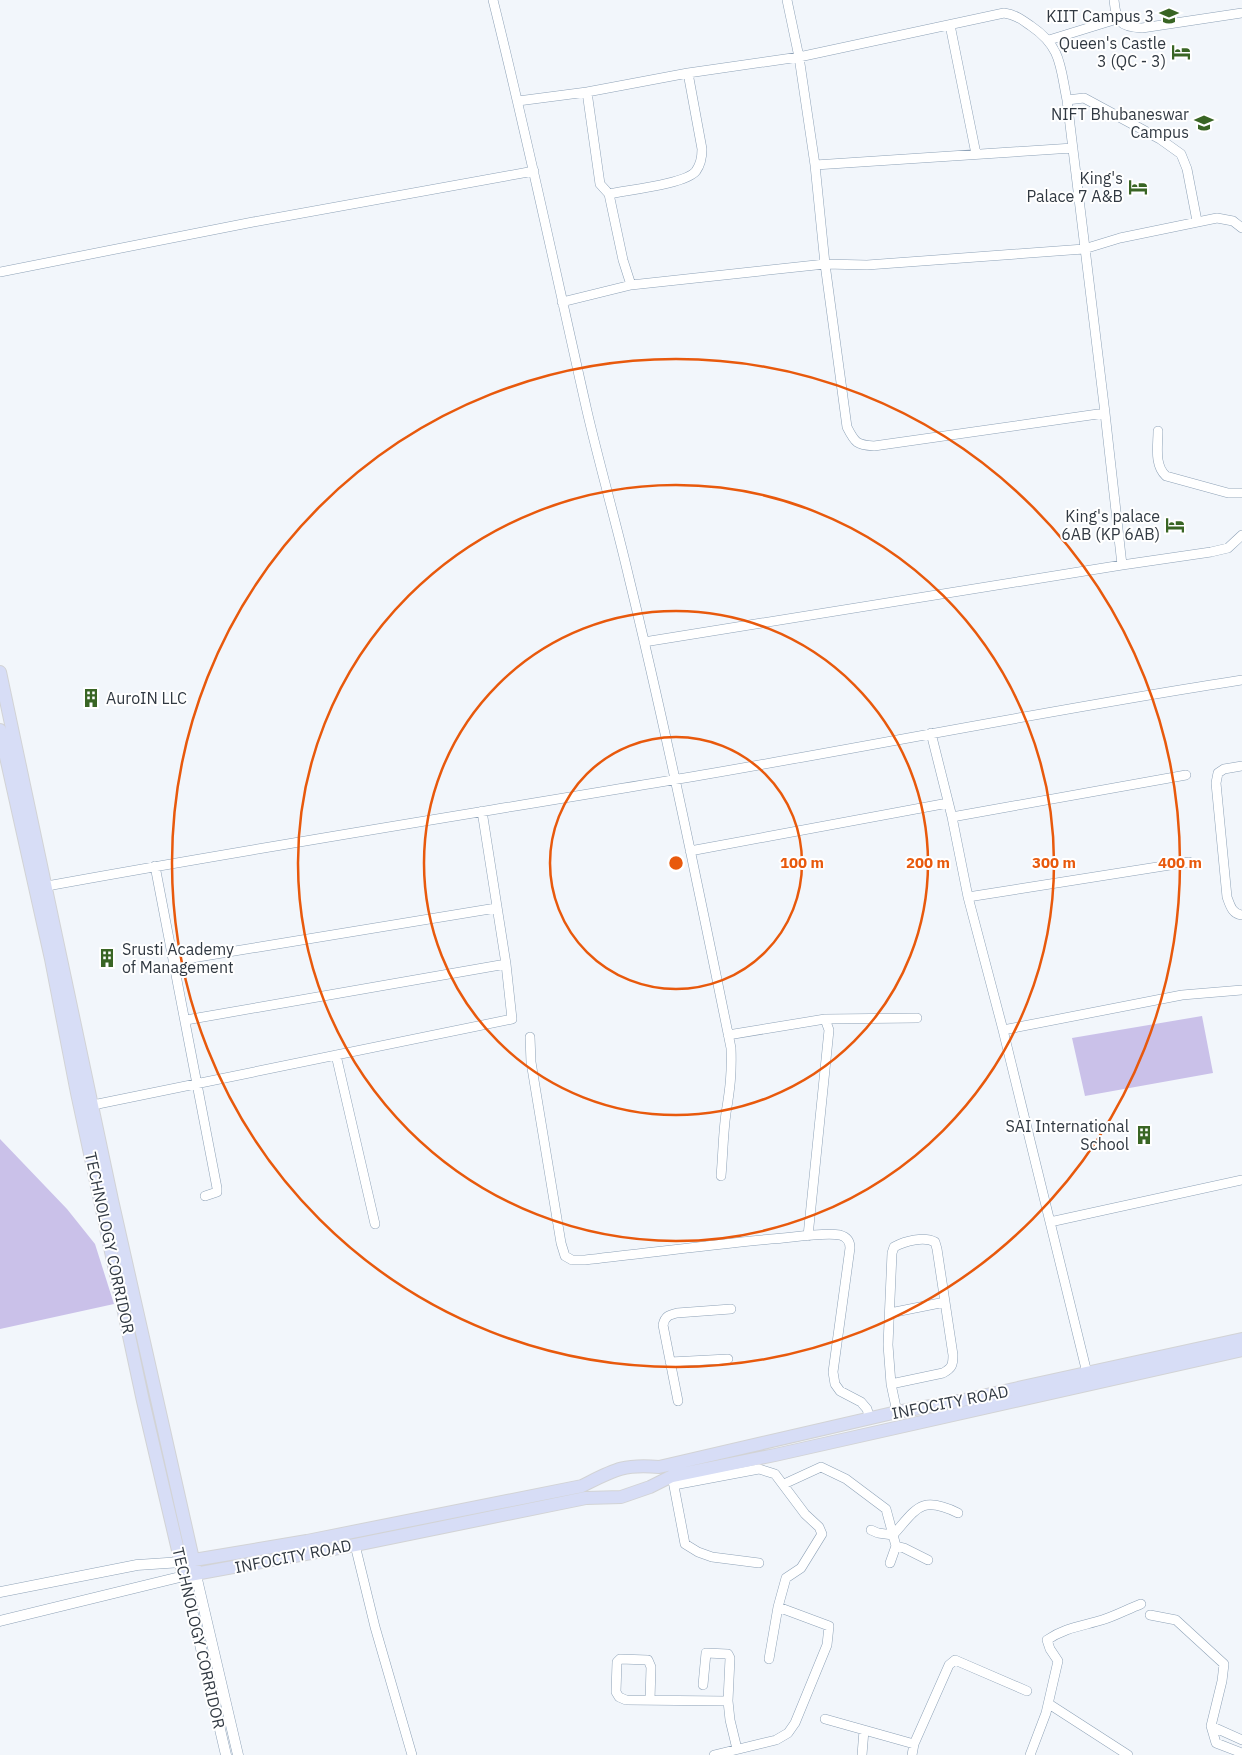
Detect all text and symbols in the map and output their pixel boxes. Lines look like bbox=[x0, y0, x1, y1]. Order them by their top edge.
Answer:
school or university icon: KIIT Campus 3 bbox=[1158, 5, 1180, 27]
place label: KIIT Campus 3 bbox=[1046, 6, 1154, 26]
place label: Queen's Castle 3 (QC - 3) bbox=[1059, 33, 1166, 71]
hotel icon: Queen's Castle 3 (QC - 3) bbox=[1170, 41, 1192, 63]
place label: NIFT Bhubaneswar Campus bbox=[1051, 104, 1189, 142]
school or university icon: NIFT Bhubaneswar Campus bbox=[1193, 112, 1215, 134]
place label: King's Palace 7 A&B bbox=[1026, 168, 1123, 206]
hotel icon: King's Palace 7 A&B bbox=[1127, 176, 1149, 198]
place label: King's palace 6AB (KP 6AB) bbox=[1061, 506, 1160, 544]
hotel icon: King's palace 6AB (KP 6AB) bbox=[1164, 514, 1186, 536]
building icon: AuroIN LLC bbox=[80, 687, 102, 709]
place label: AuroIN LLC bbox=[106, 688, 187, 708]
text: 100 m bbox=[780, 853, 824, 872]
text: 200 m bbox=[906, 853, 950, 872]
text: 300 m bbox=[1032, 853, 1076, 872]
text: 400 m bbox=[1158, 853, 1202, 872]
centre of rings bbox=[667, 854, 685, 872]
place label: Srusti Academy of Management bbox=[122, 939, 234, 977]
building icon: Srusti Academy of Management bbox=[96, 947, 118, 969]
place label: SAI International School bbox=[1005, 1116, 1129, 1154]
building icon: SAI International School bbox=[1133, 1124, 1155, 1146]
street label: TECHNOLOGY CORRIDOR bbox=[81, 1150, 139, 1336]
street label: INFOCITY ROAD bbox=[890, 1381, 1010, 1423]
street label: INFOCITY ROAD bbox=[233, 1535, 353, 1577]
street label: TECHNOLOGY CORRIDOR bbox=[168, 1545, 230, 1731]

